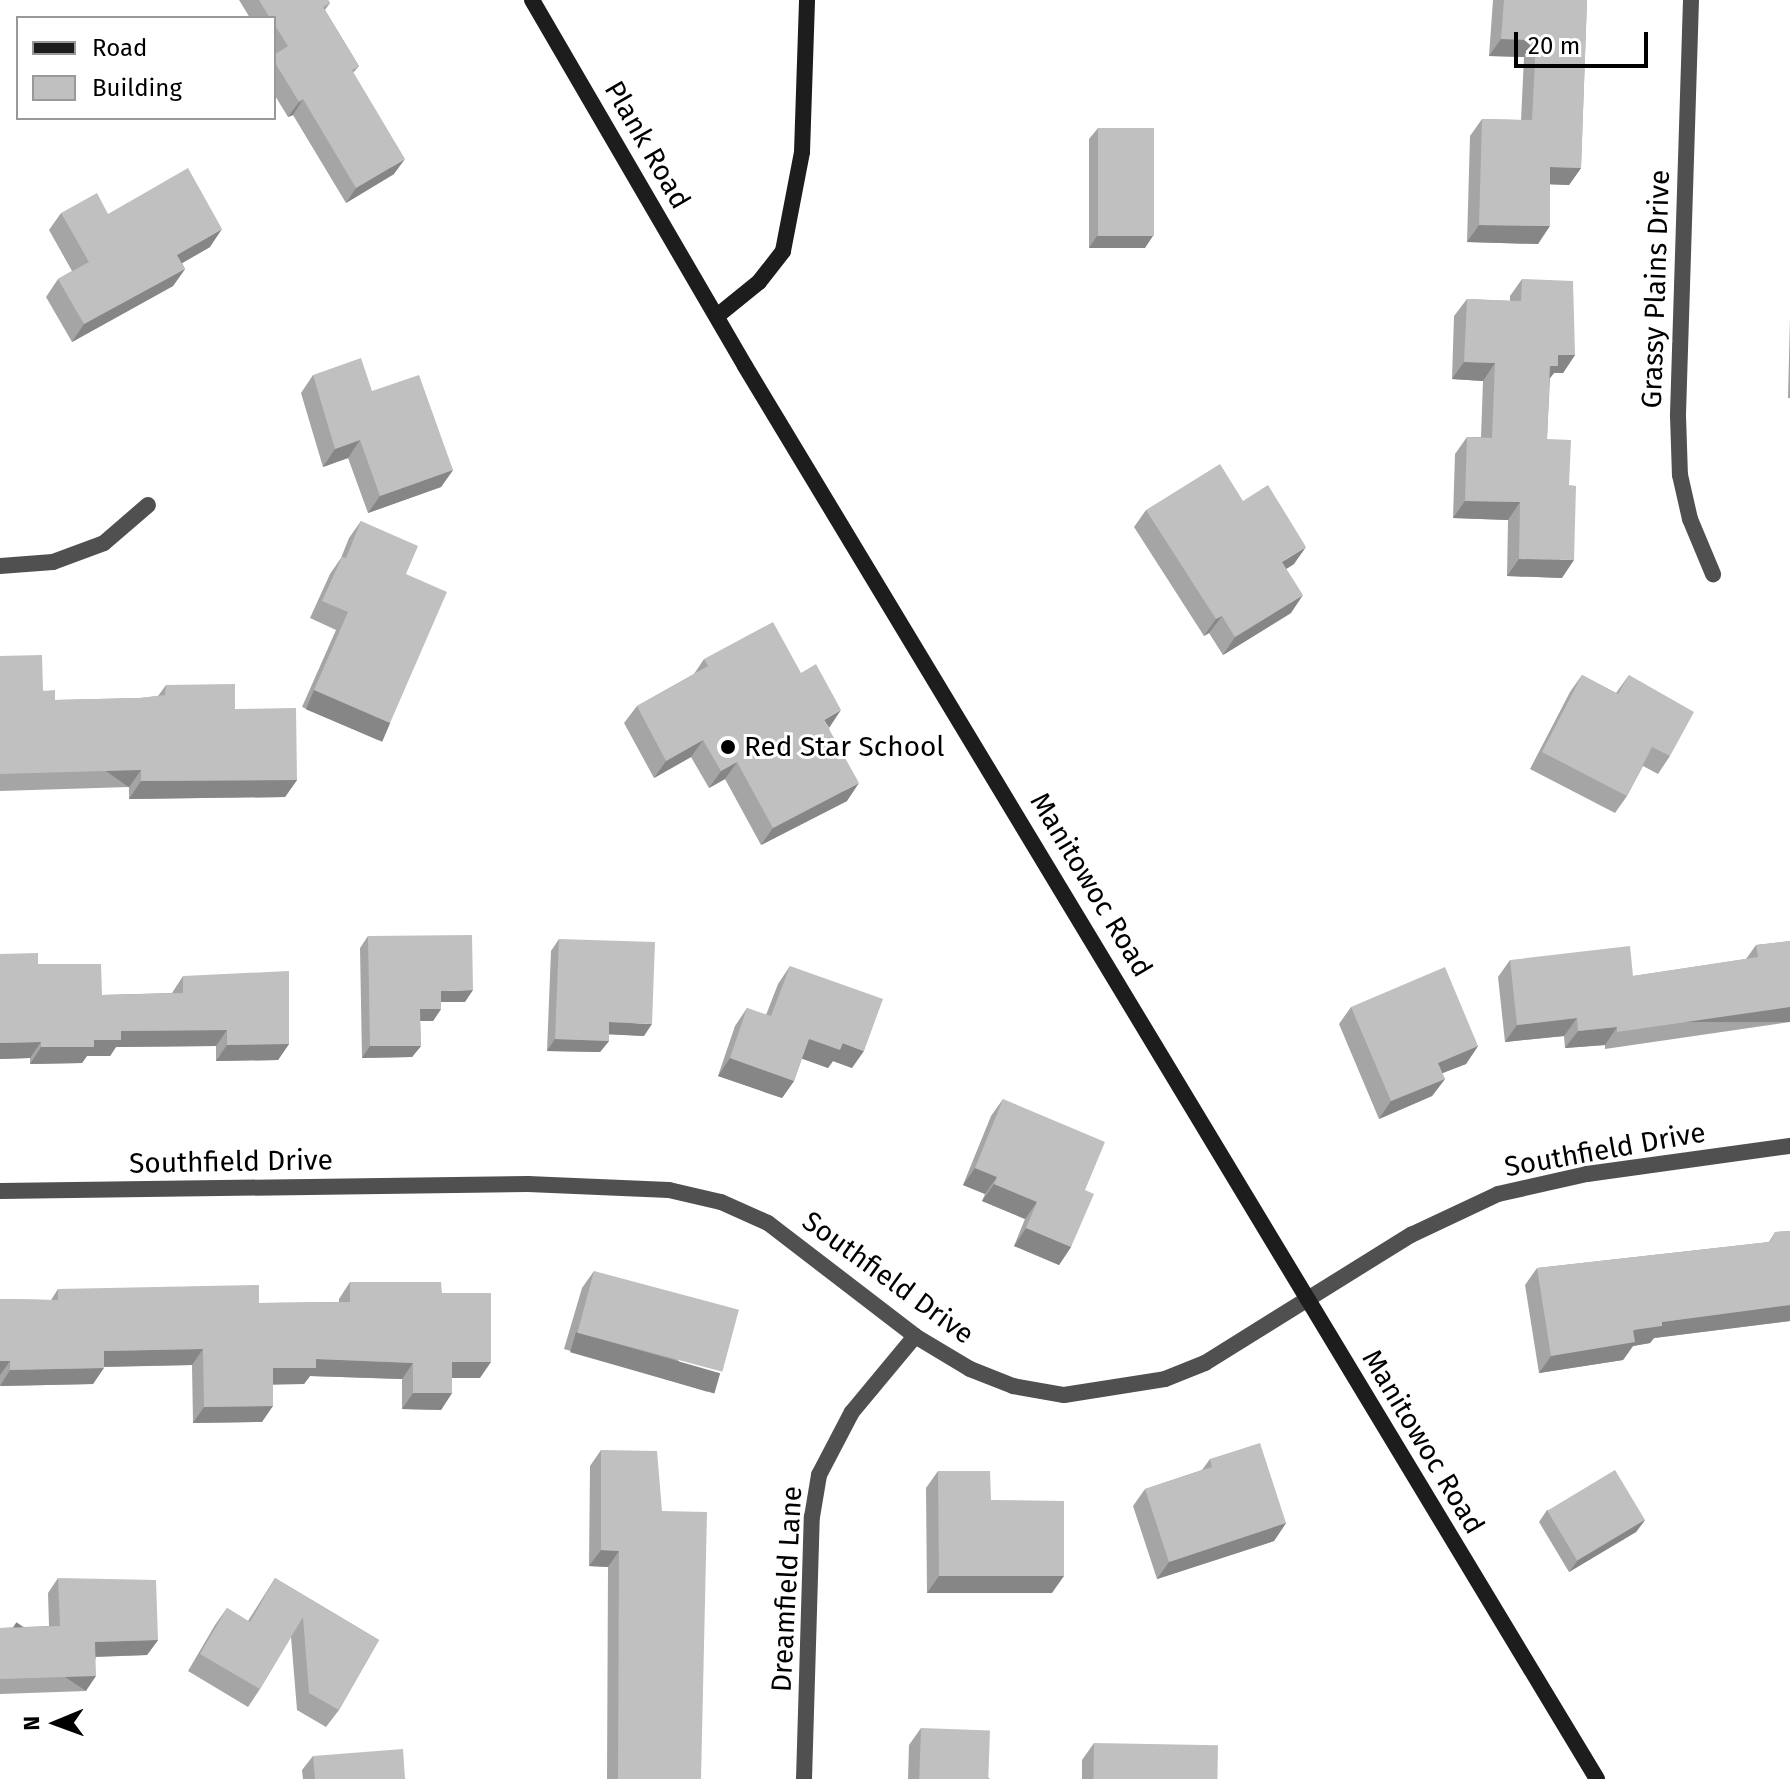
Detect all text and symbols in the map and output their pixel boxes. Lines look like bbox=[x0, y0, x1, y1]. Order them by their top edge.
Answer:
legend bbox=[16, 16, 276, 120]
scale bar bbox=[1518, 16, 1652, 66]
text: 20 m bbox=[1528, 32, 1580, 60]
text: Road bbox=[92, 34, 147, 62]
text: Building bbox=[92, 74, 182, 102]
street label: Plank Road bbox=[597, 75, 697, 215]
street label: Grassy Plains Drive bbox=[1635, 169, 1677, 409]
place label: Red Star School bbox=[744, 730, 945, 764]
marker: Red Star School bbox=[719, 738, 737, 756]
street label: Manitowoc Road bbox=[1023, 787, 1159, 983]
street label: Southfield Drive bbox=[1502, 1116, 1708, 1184]
street label: Southfield Drive bbox=[129, 1143, 333, 1181]
street label: Southfield Drive bbox=[796, 1205, 980, 1351]
street label: Manitowoc Road bbox=[1355, 1344, 1491, 1540]
street label: Dreamfield Lane bbox=[765, 1485, 809, 1693]
north arrow bbox=[16, 1683, 96, 1763]
text: N bbox=[18, 1716, 45, 1731]

